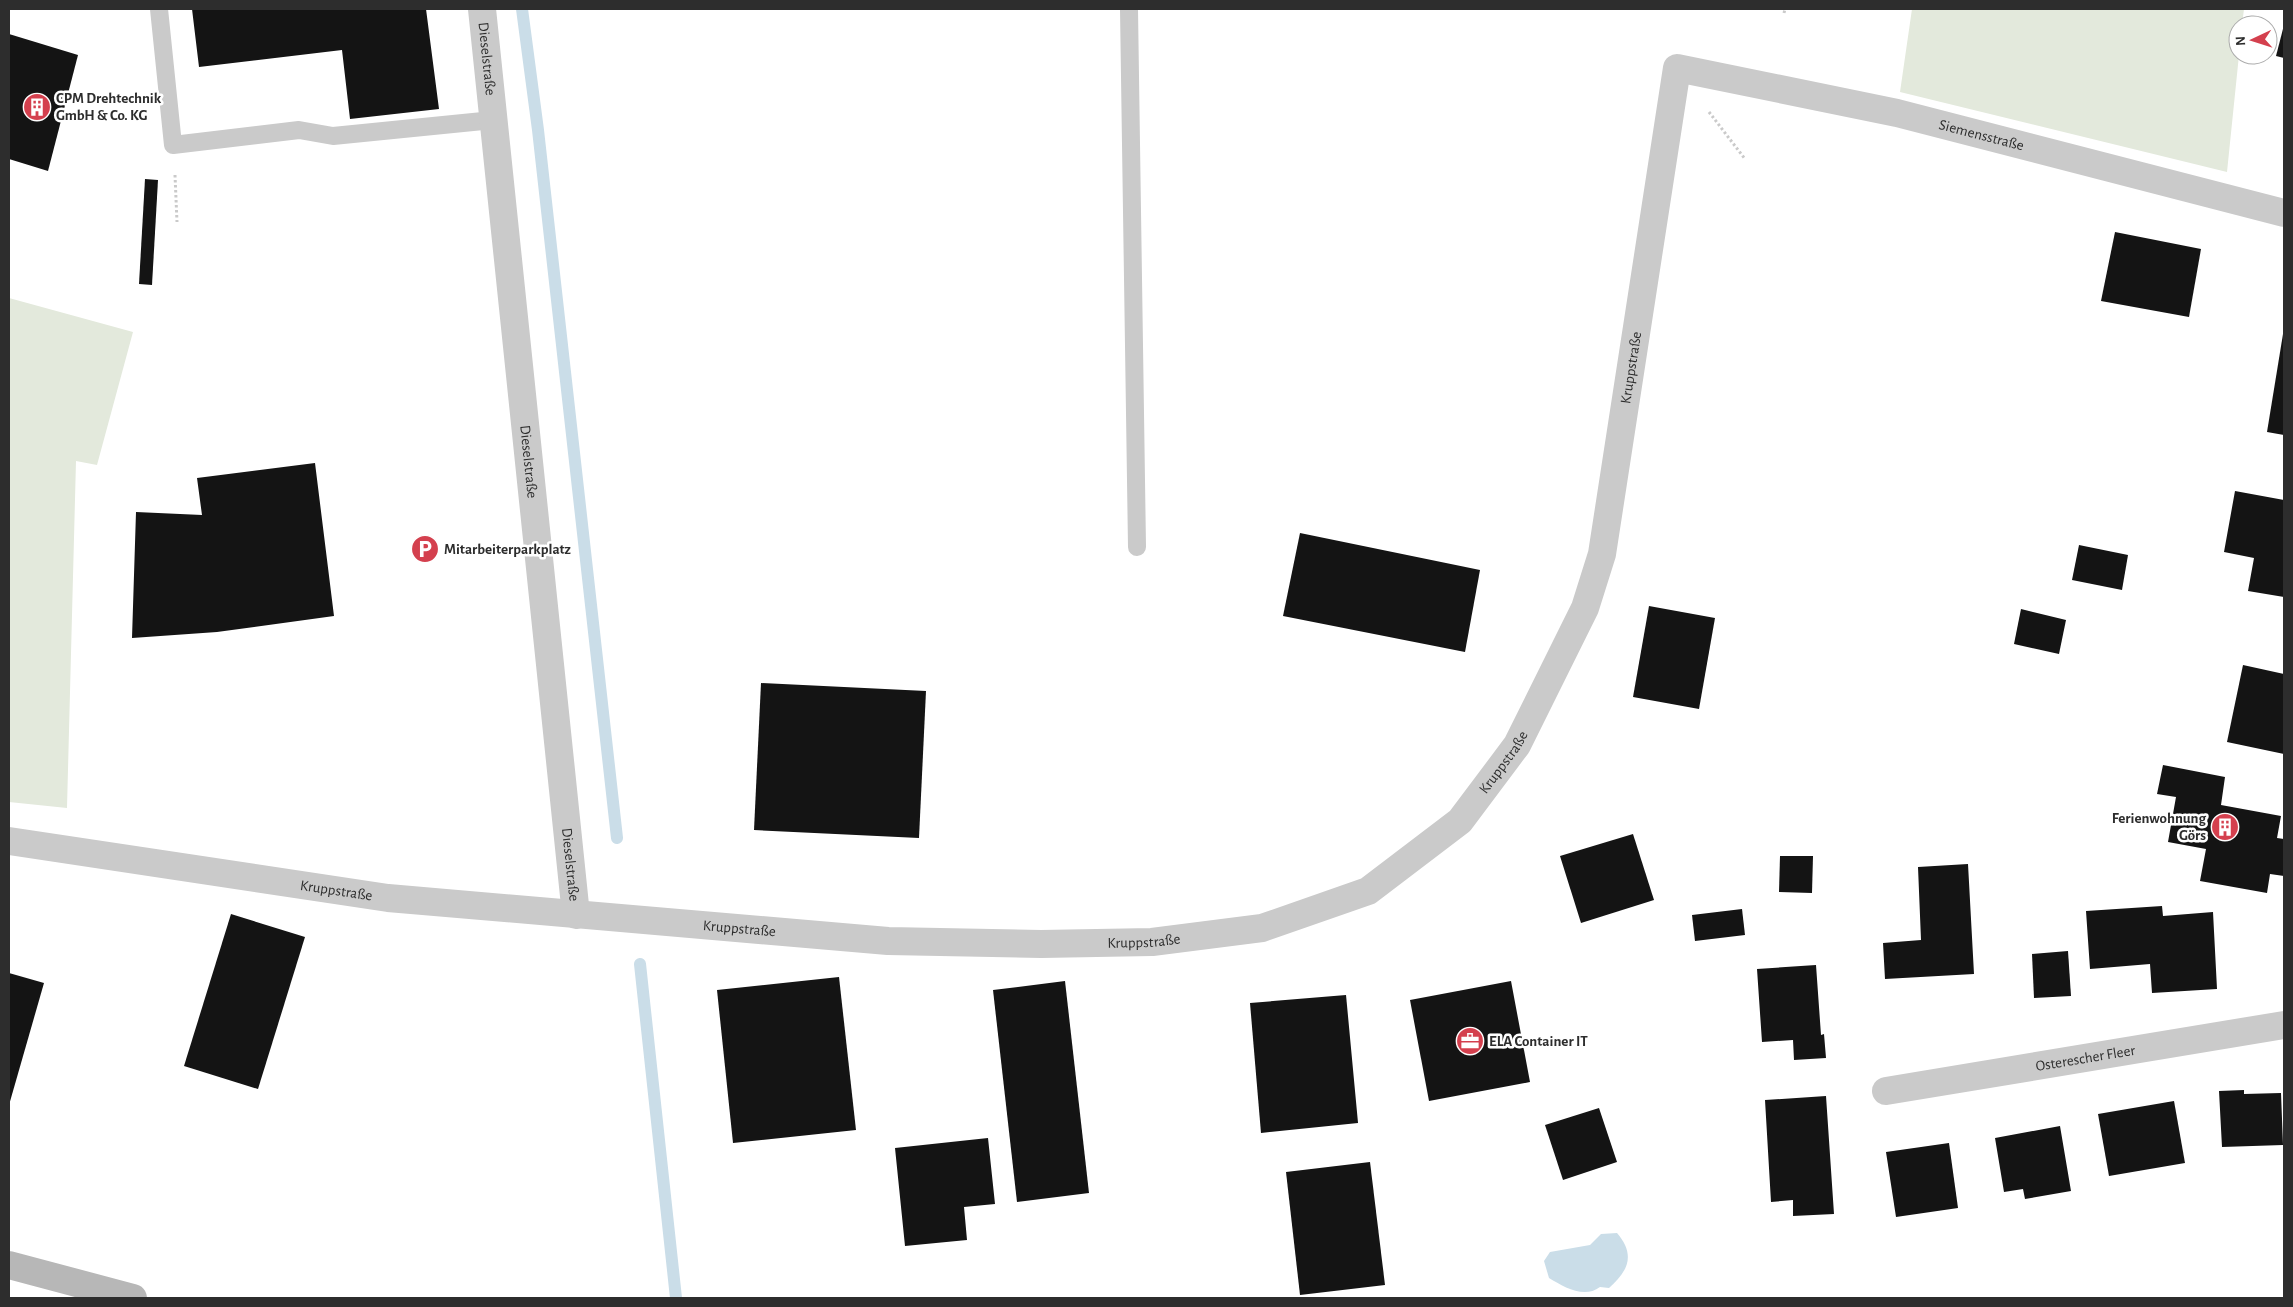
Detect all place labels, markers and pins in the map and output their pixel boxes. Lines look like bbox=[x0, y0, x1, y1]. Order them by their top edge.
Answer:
place label: CPM Drehtechnik GmbH & Co. KG bbox=[56, 91, 162, 123]
building icon: CPM Drehtechnik GmbH & Co. KG bbox=[22, 92, 52, 122]
parking icon: Mitarbeiterparkplatz bbox=[410, 534, 440, 564]
place label: Mitarbeiterparkplatz bbox=[444, 542, 571, 557]
place label: Ferienwohnung Görs bbox=[2112, 811, 2206, 843]
building icon: Ferienwohnung Görs bbox=[2210, 812, 2240, 842]
office icon: ELA Container IT bbox=[1455, 1026, 1485, 1056]
place label: ELA Container IT bbox=[1489, 1034, 1588, 1049]

